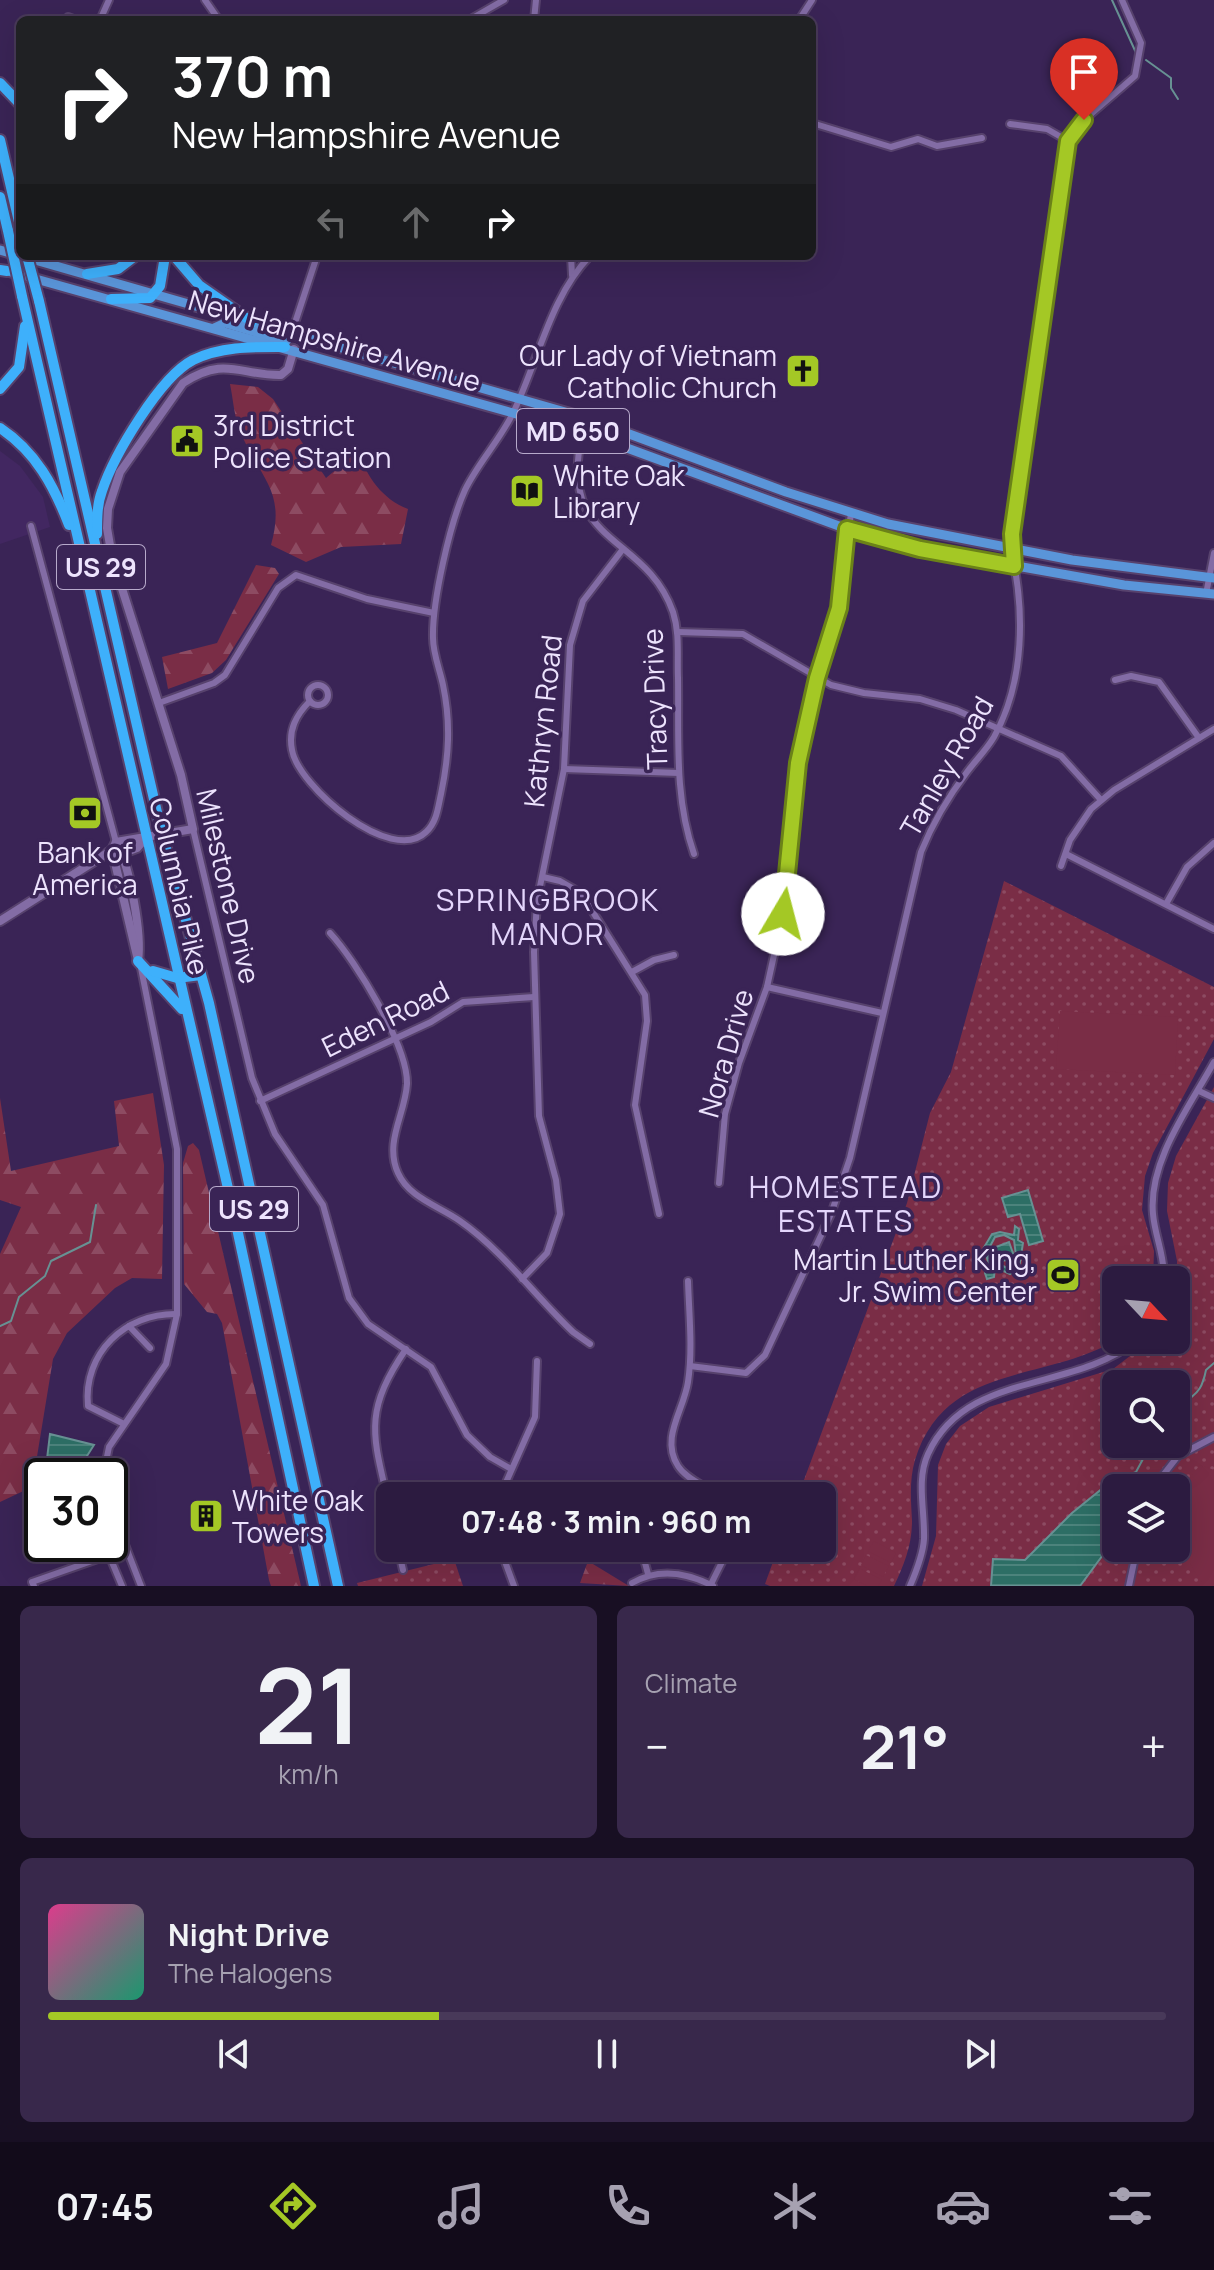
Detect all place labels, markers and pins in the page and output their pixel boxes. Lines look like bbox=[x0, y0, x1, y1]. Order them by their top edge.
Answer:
pin bbox=[1050, 38, 1118, 120]
place label: Our Lady of Vietnam Catholic Church bbox=[519, 336, 777, 406]
church icon: Our Lady of Vietnam Catholic Church bbox=[784, 352, 822, 390]
place label: 3rd District Police Station bbox=[213, 406, 391, 476]
public building icon: 3rd District Police Station bbox=[168, 422, 206, 460]
place label: White Oak Library bbox=[553, 456, 686, 526]
library icon: White Oak Library bbox=[508, 472, 546, 510]
bank icon: Bank of America bbox=[66, 794, 104, 832]
place label: Bank of America bbox=[32, 833, 138, 903]
place label: Martin Luther King, Jr. Swim Center bbox=[793, 1240, 1037, 1310]
sports icon: Martin Luther King, Jr. Swim Center bbox=[1044, 1256, 1082, 1294]
place label: White Oak Towers bbox=[232, 1481, 365, 1551]
building icon: White Oak Towers bbox=[187, 1497, 225, 1535]

